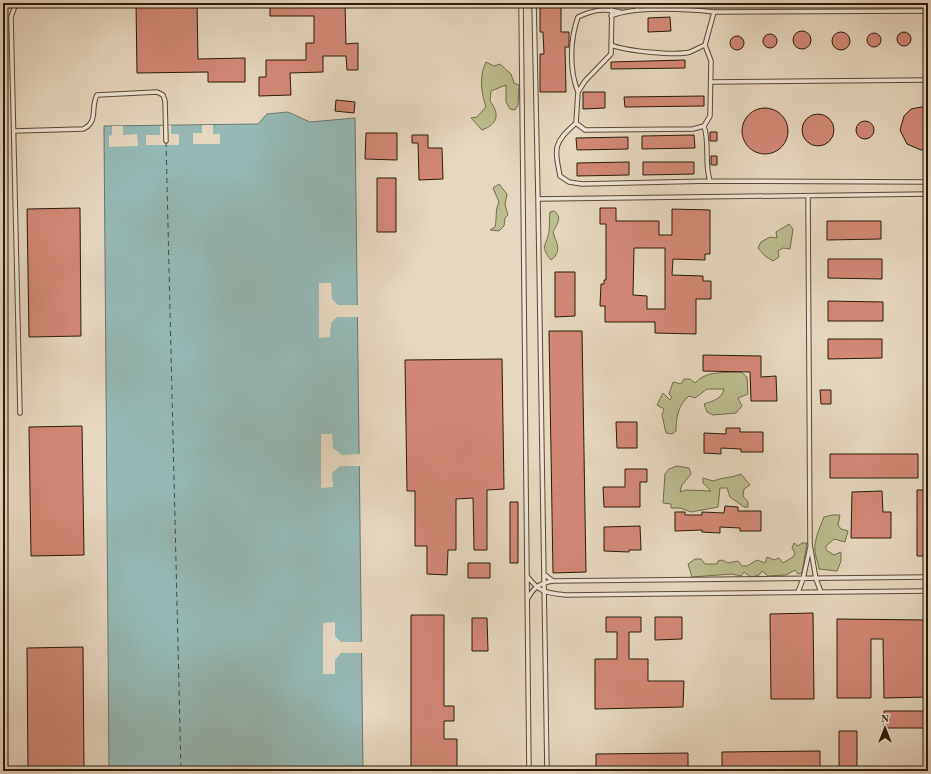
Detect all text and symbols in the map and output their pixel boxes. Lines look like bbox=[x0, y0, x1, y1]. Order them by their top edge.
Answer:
north arrow bbox=[865, 708, 905, 748]
text: N bbox=[881, 714, 890, 725]

